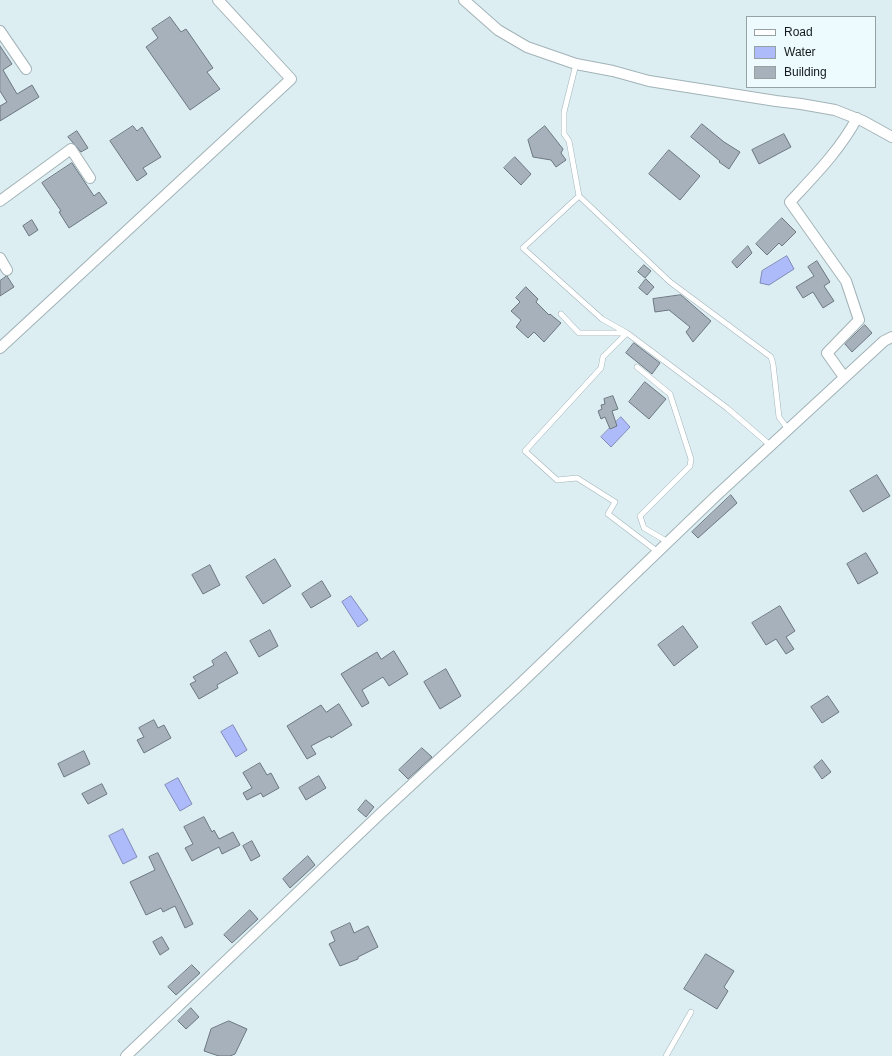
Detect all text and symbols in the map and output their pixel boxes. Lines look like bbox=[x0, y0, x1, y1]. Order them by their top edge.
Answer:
legend bbox=[746, 16, 876, 88]
text: Road bbox=[784, 25, 813, 39]
text: Water bbox=[784, 45, 816, 59]
text: Building bbox=[784, 65, 827, 79]

